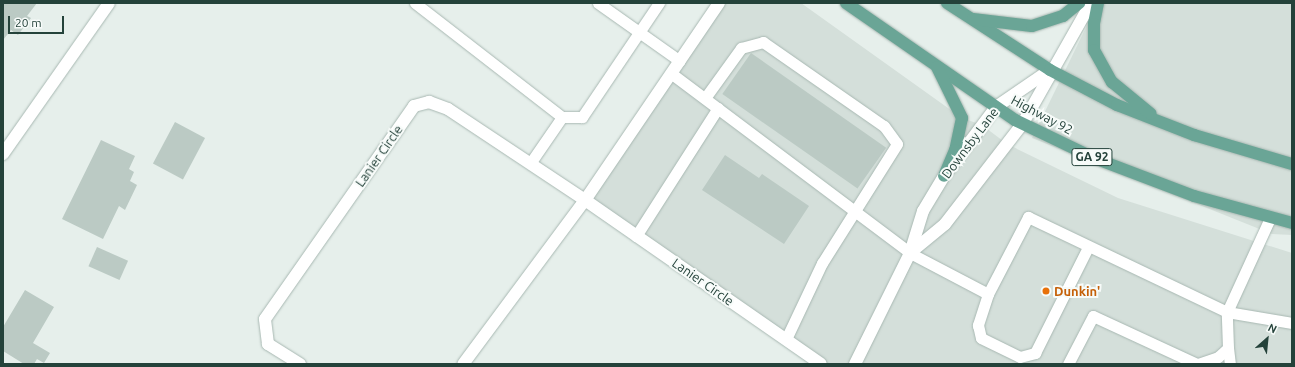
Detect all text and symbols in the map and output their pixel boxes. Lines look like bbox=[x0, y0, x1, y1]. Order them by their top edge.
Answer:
scale bar bbox=[10, 8, 66, 34]
text: 20 m bbox=[15, 16, 42, 29]
street label: Highway 92 bbox=[1008, 92, 1076, 138]
street label: Downsby Lane bbox=[938, 105, 1002, 181]
street label: Lanier Circle bbox=[352, 122, 406, 190]
road number: GA 92 bbox=[1071, 147, 1113, 167]
street label: Lanier Circle bbox=[669, 255, 737, 309]
place label: Dunkin' bbox=[1054, 283, 1100, 299]
marker: Dunkin' bbox=[1041, 286, 1051, 296]
north arrow bbox=[1247, 319, 1287, 359]
text: N bbox=[1266, 321, 1279, 336]

